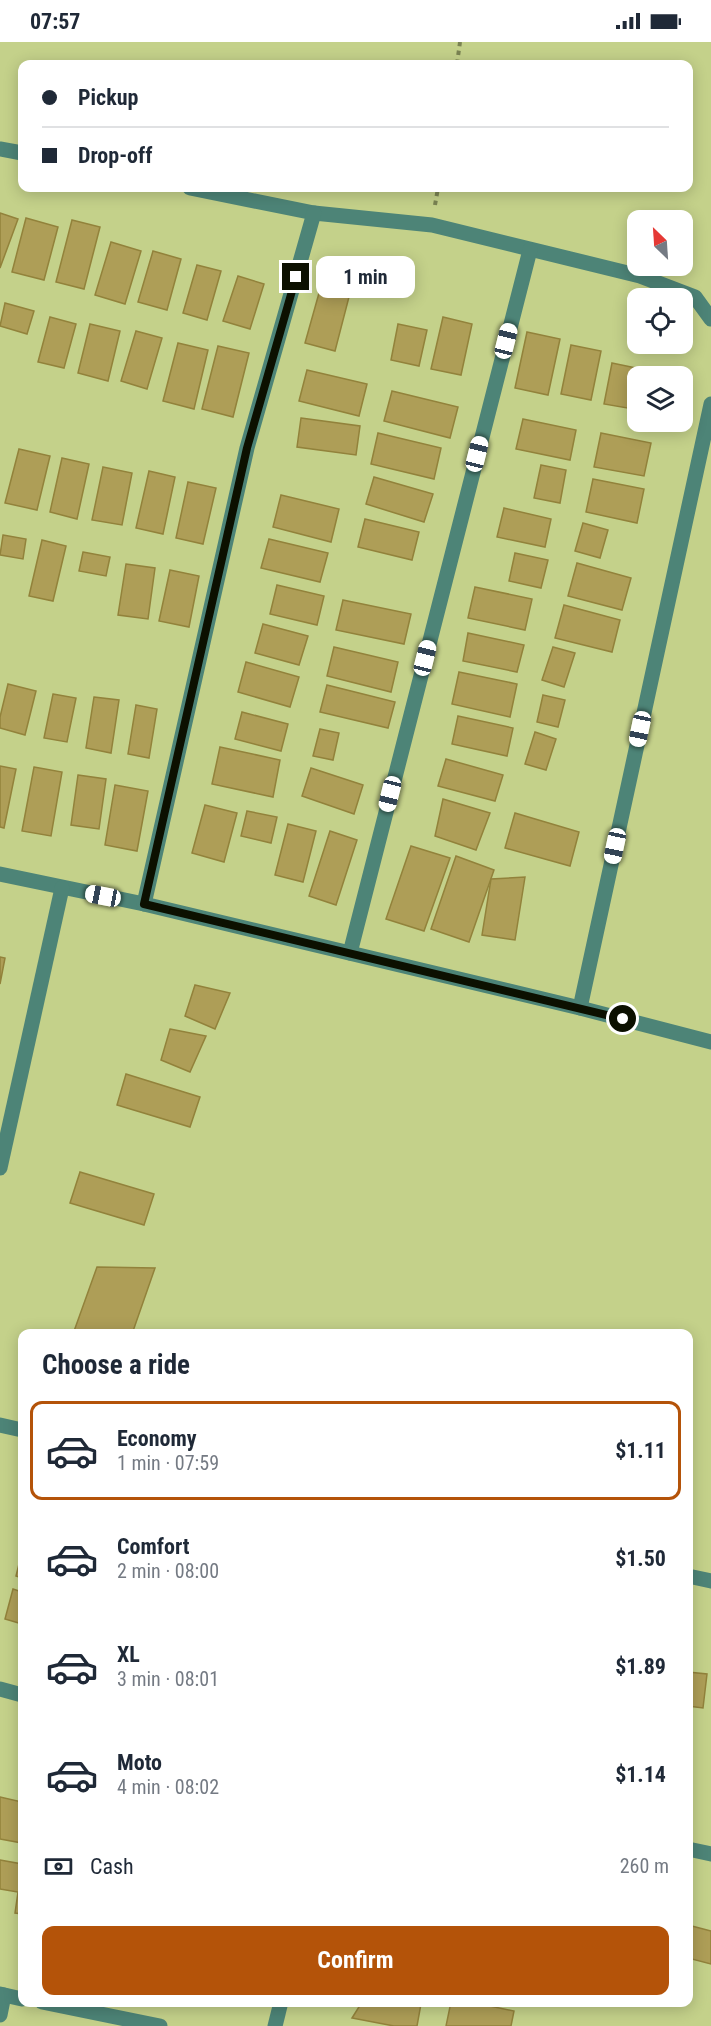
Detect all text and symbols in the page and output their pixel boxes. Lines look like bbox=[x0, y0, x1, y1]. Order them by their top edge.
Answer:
text: 07:57 bbox=[30, 9, 81, 34]
text: Pickup bbox=[78, 85, 138, 110]
text: Drop-off bbox=[78, 143, 152, 168]
north arrow bbox=[627, 210, 693, 276]
map controls bbox=[627, 210, 693, 432]
callout: 1 min bbox=[317, 256, 416, 298]
route end bbox=[282, 263, 309, 290]
text: 1 min bbox=[343, 265, 388, 289]
button: locate bbox=[627, 288, 693, 354]
car bbox=[493, 321, 519, 361]
button: layers bbox=[627, 366, 693, 432]
car bbox=[464, 434, 490, 474]
car bbox=[412, 638, 438, 678]
car bbox=[627, 710, 653, 748]
car bbox=[377, 774, 403, 814]
car bbox=[602, 827, 628, 865]
car bbox=[84, 884, 122, 908]
route start bbox=[609, 1005, 636, 1032]
text: Choose a ride bbox=[42, 1349, 190, 1381]
icon: car bbox=[45, 1424, 99, 1478]
text: Economy bbox=[117, 1426, 197, 1451]
text: $1.11 bbox=[615, 1438, 666, 1463]
text: 1 min · 07:59 bbox=[117, 1451, 219, 1475]
icon: car bbox=[45, 1532, 99, 1586]
text: Comfort bbox=[117, 1534, 190, 1559]
text: $1.50 bbox=[615, 1546, 666, 1571]
text: 2 min · 08:00 bbox=[117, 1559, 219, 1583]
icon: car bbox=[45, 1640, 99, 1694]
text: XL bbox=[117, 1642, 140, 1667]
text: $1.89 bbox=[615, 1654, 666, 1679]
text: 3 min · 08:01 bbox=[117, 1667, 219, 1691]
icon: car bbox=[45, 1748, 99, 1802]
text: Moto bbox=[117, 1750, 162, 1775]
text: $1.14 bbox=[615, 1762, 666, 1787]
text: 4 min · 08:02 bbox=[117, 1775, 219, 1799]
icon: cash bbox=[42, 1850, 75, 1883]
text: Cash bbox=[90, 1854, 134, 1879]
text: 260 m bbox=[620, 1854, 669, 1878]
button: Confirm bbox=[42, 1926, 669, 1995]

